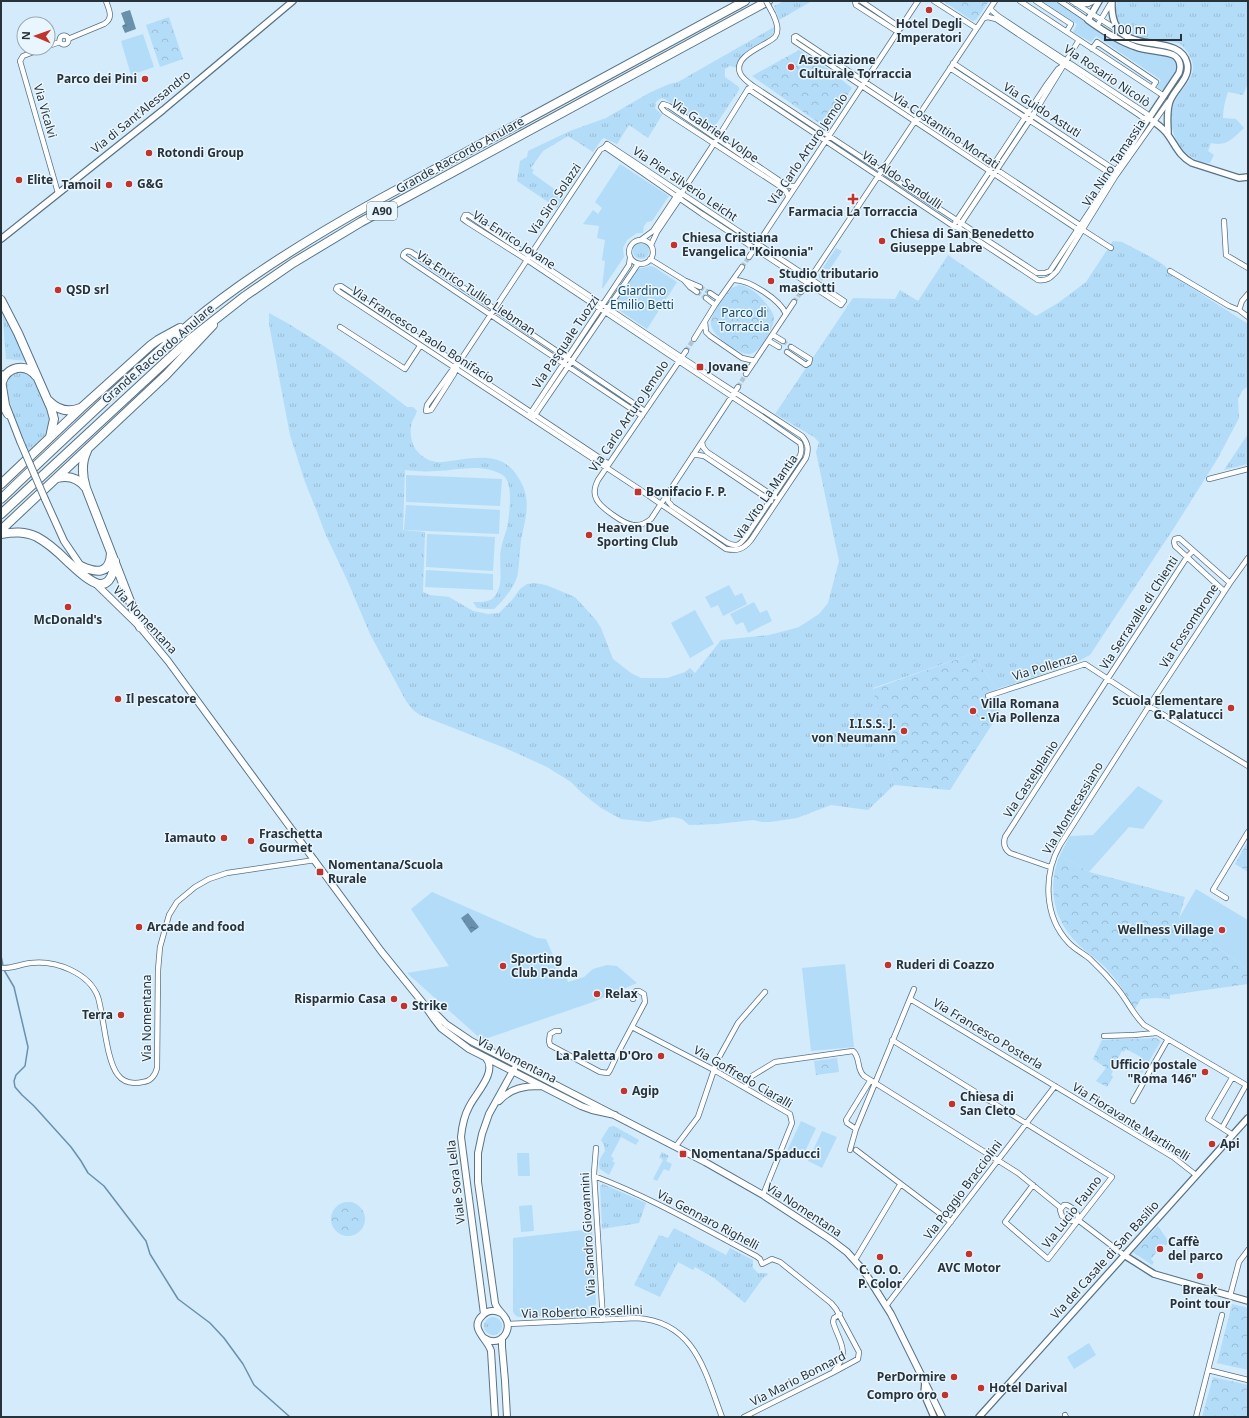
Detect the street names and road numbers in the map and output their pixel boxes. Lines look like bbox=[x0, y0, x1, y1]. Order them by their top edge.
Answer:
street label: Via Rosario Nicolò bbox=[1060, 40, 1154, 111]
street label: Via di Sant'Alessandro bbox=[87, 66, 194, 157]
street label: Via Guido Astuti bbox=[1000, 78, 1085, 141]
street label: Via Vicalvi bbox=[30, 82, 61, 140]
street label: Via Costantino Mortati bbox=[889, 88, 1003, 173]
street label: Via Carlo Arturo Jemolo bbox=[764, 90, 851, 208]
street label: Via Gabriele Volpe bbox=[668, 95, 763, 166]
street label: Grande Raccordo Anulare bbox=[393, 112, 527, 197]
street label: Via Nino Tamassia bbox=[1078, 116, 1149, 210]
street label: Via Pier Silverio Leicht bbox=[630, 142, 742, 225]
street label: Via Aldo Sandulli bbox=[859, 146, 946, 213]
street label: Via Siro Solazzi bbox=[524, 160, 585, 238]
road number: A90 bbox=[367, 202, 397, 220]
street label: Via Enrico Jovane bbox=[469, 206, 559, 273]
street label: Via Enrico Tullio Liebman bbox=[413, 246, 539, 339]
street label: Via Francesco Paolo Bonifacio bbox=[349, 282, 498, 387]
street label: Via Pasquale Tuozzi bbox=[528, 292, 603, 392]
street label: Grande Raccordo Anulare bbox=[98, 300, 218, 407]
street label: Via Carlo Arturo Jemolo bbox=[585, 357, 672, 475]
street label: Via Vito La Mantia bbox=[730, 451, 801, 543]
street label: Via Serravalle di Chienti bbox=[1095, 553, 1182, 673]
street label: Via Fossombrone bbox=[1155, 580, 1222, 671]
street label: Via Nomentana bbox=[109, 582, 181, 657]
street label: Via Pollenza bbox=[1010, 649, 1080, 685]
street label: Via Castelplanio bbox=[999, 737, 1062, 821]
street label: Via Montecassiano bbox=[1038, 758, 1107, 857]
street label: Via Nomentana bbox=[138, 974, 155, 1062]
street label: Via Francesco Posterla bbox=[930, 994, 1047, 1073]
street label: Via Nomentana bbox=[475, 1032, 560, 1087]
street label: Via Goffredo Ciaralli bbox=[691, 1041, 796, 1112]
street label: Via Fioravante Martinelli bbox=[1069, 1078, 1193, 1165]
street label: Via Poggio Bracciolini bbox=[919, 1136, 1006, 1243]
street label: Viale Sora Lella bbox=[442, 1139, 469, 1225]
street label: Via Sandro Giovannini bbox=[576, 1172, 599, 1296]
street label: Via Lucio Fauno bbox=[1038, 1172, 1105, 1252]
street label: Via Nomentana bbox=[763, 1179, 845, 1240]
street label: Via Gennaro Righelli bbox=[654, 1185, 762, 1254]
street label: Via del Casale di San Basilio bbox=[1047, 1197, 1163, 1323]
street label: Via Roberto Rossellini bbox=[521, 1301, 643, 1322]
street label: Via Mario Bonnard bbox=[747, 1347, 848, 1410]

